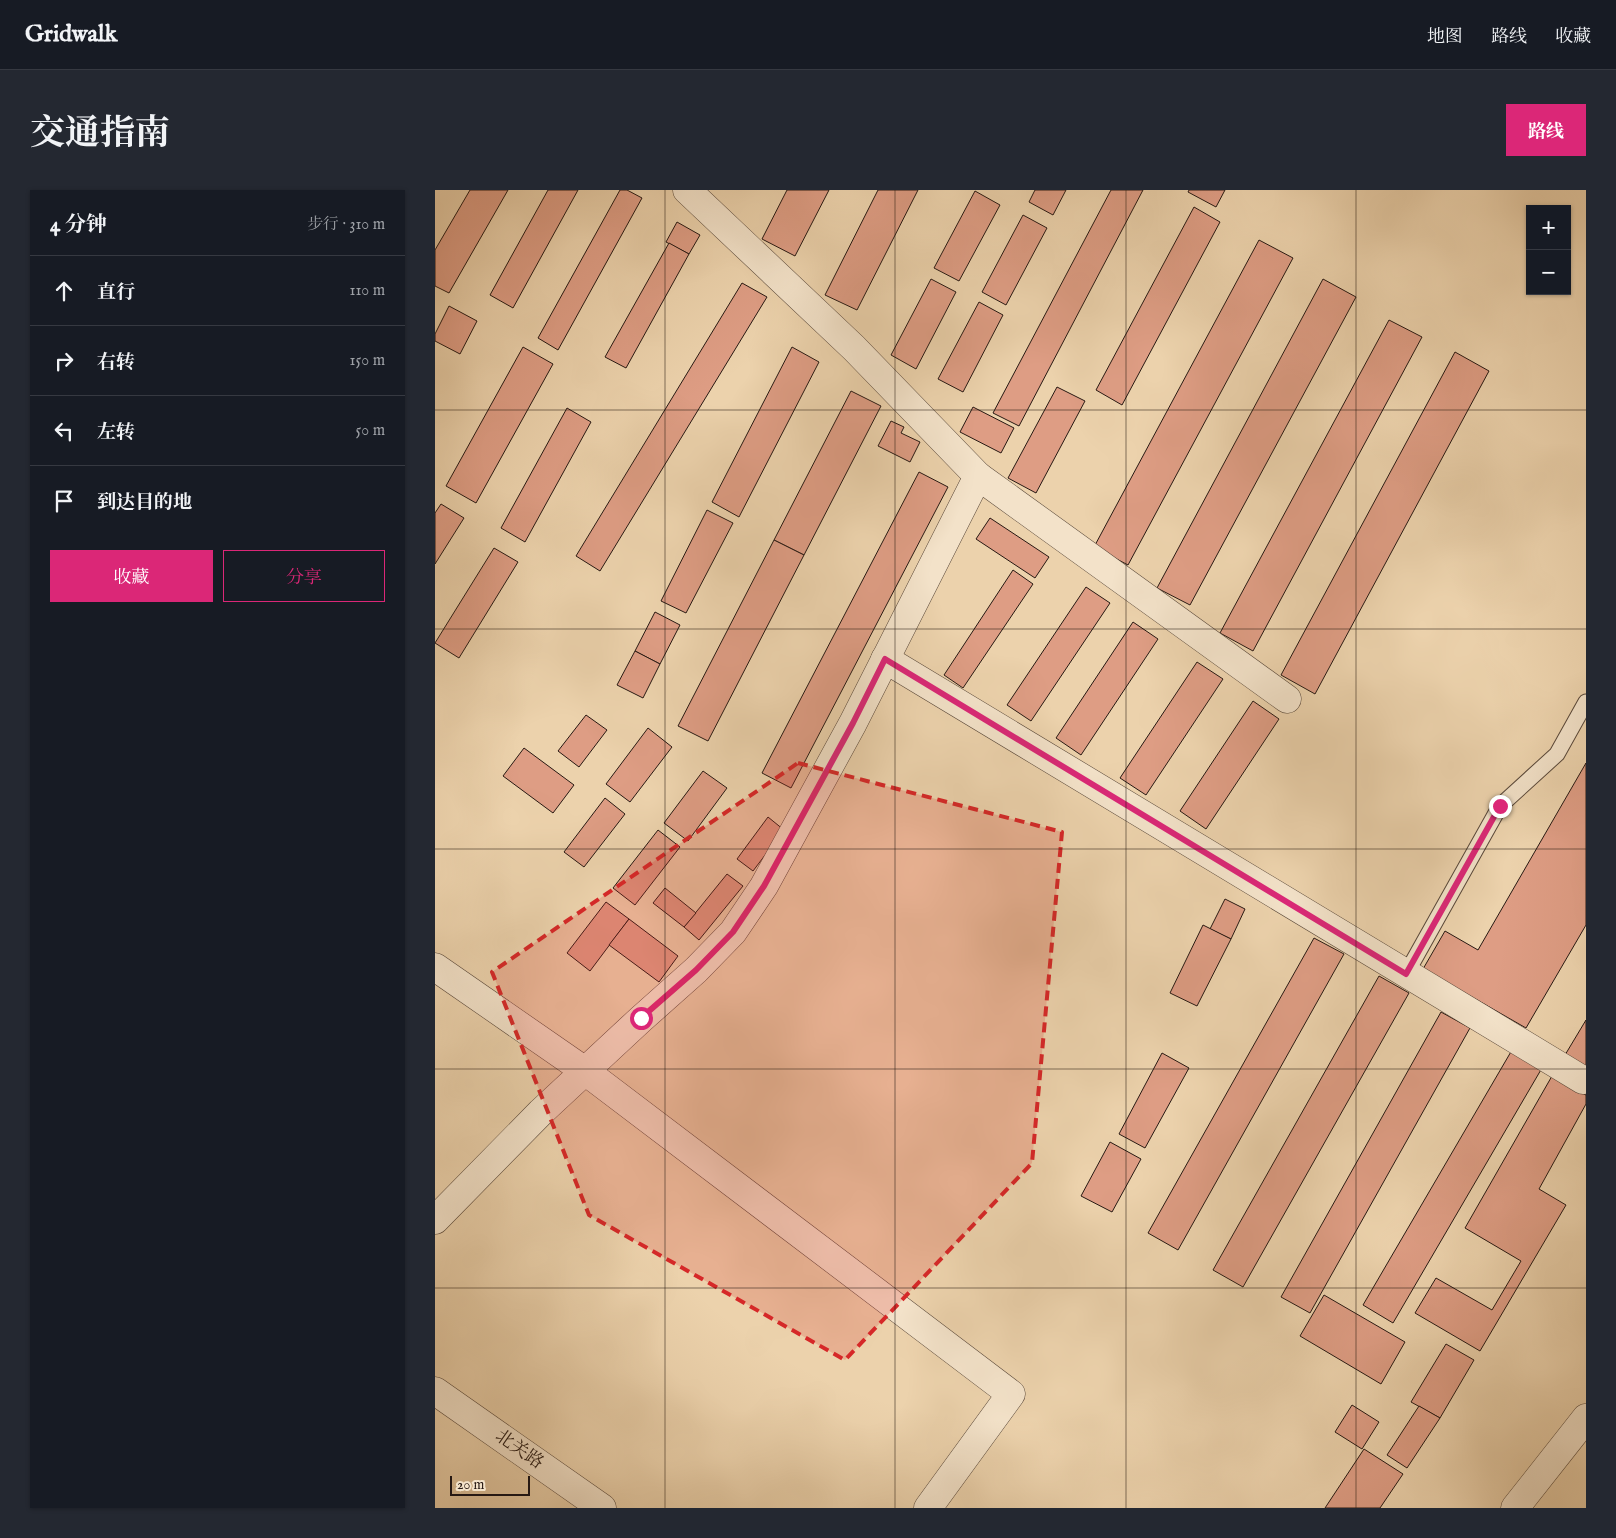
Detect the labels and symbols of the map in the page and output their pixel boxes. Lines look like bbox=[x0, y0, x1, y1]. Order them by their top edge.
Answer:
route end bbox=[1489, 795, 1512, 818]
route start bbox=[630, 1007, 653, 1030]
street label: 北关路 bbox=[490, 1425, 548, 1475]
scale bar bbox=[450, 1473, 530, 1496]

